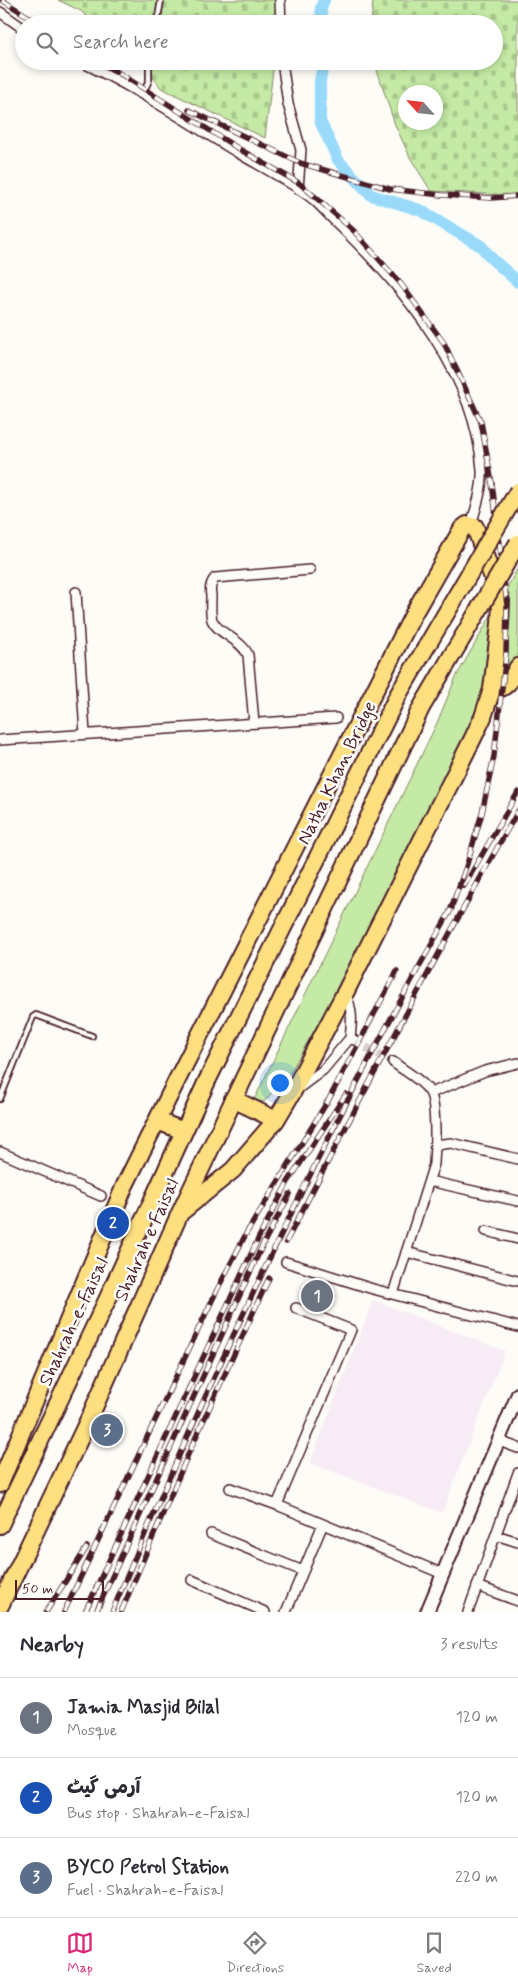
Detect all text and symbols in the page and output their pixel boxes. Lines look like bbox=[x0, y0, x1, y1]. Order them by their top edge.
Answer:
search box bbox=[15, 15, 503, 70]
icon: search bbox=[33, 29, 61, 57]
text: Search here bbox=[73, 30, 169, 55]
north arrow bbox=[398, 85, 443, 130]
street label: Natha Khan Bridge bbox=[291, 697, 383, 849]
your location bbox=[267, 1070, 293, 1096]
street label: Shahrah e Faisal bbox=[109, 1174, 185, 1305]
pin: 2 bbox=[97, 1204, 129, 1242]
street label: Shahrah-e-Faisal bbox=[33, 1254, 115, 1390]
pin: 1 bbox=[301, 1277, 333, 1315]
pin: 3 bbox=[91, 1411, 123, 1449]
scale bar bbox=[15, 1577, 104, 1600]
text: 50 m bbox=[22, 1580, 53, 1598]
text: Nearby bbox=[20, 1631, 84, 1659]
text: 3 results bbox=[440, 1634, 498, 1655]
text: Jamia Masjid Bilal bbox=[67, 1695, 220, 1720]
text: 1 bbox=[32, 1707, 40, 1728]
text: 120 m bbox=[456, 1707, 498, 1728]
text: Mosque bbox=[67, 1720, 117, 1741]
text: آرمی گیٹ bbox=[67, 1775, 140, 1800]
text: 2 bbox=[32, 1787, 40, 1808]
text: 120 m bbox=[456, 1787, 498, 1808]
text: Bus stop · Shahrah-e-Faisal bbox=[67, 1803, 249, 1824]
text: BYCO Petrol Station bbox=[67, 1855, 229, 1880]
text: 3 bbox=[32, 1867, 40, 1888]
text: 220 m bbox=[455, 1867, 498, 1888]
text: Fuel · Shahrah-e-Faisal bbox=[67, 1880, 223, 1901]
tab: Map bbox=[66, 1929, 94, 1977]
tab: Directions bbox=[227, 1929, 284, 1977]
tab: Saved bbox=[416, 1929, 452, 1977]

